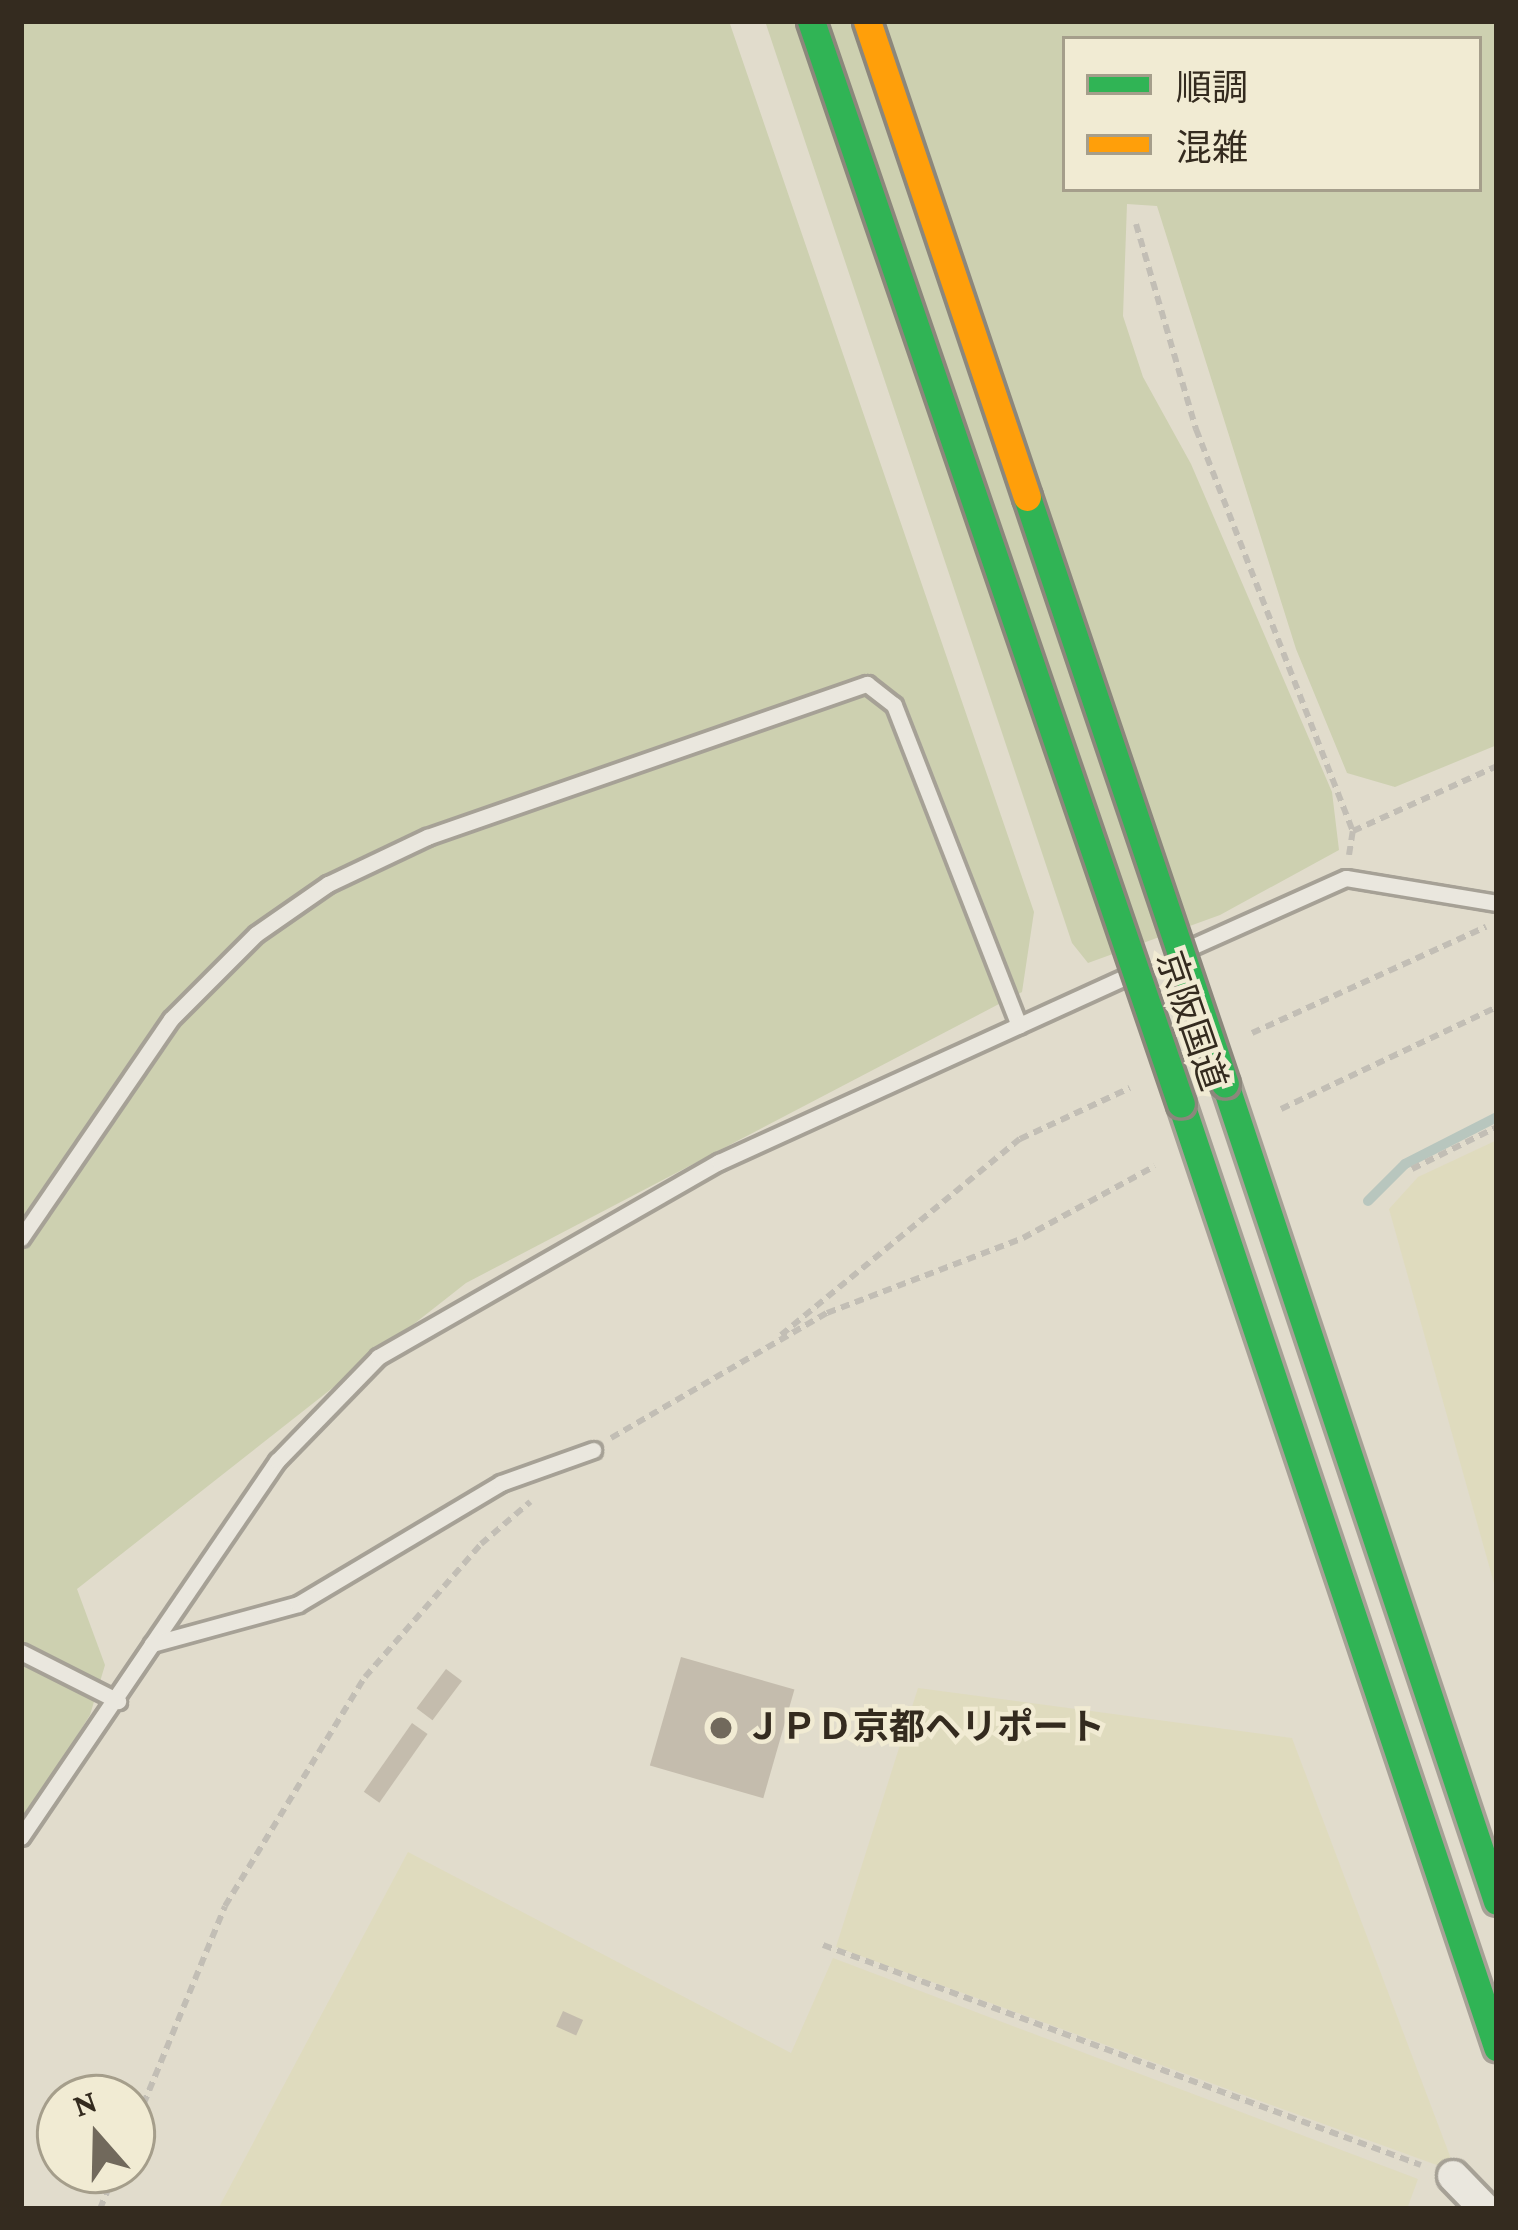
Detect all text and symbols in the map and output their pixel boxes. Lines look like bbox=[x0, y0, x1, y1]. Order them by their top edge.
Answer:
legend bbox=[1062, 36, 1482, 192]
text: 順調 bbox=[1176, 68, 1248, 108]
text: 混雑 bbox=[1176, 128, 1248, 168]
street label: 京阪国道 bbox=[1147, 946, 1235, 1096]
place label: ＪＰＤ京都ヘリポート bbox=[745, 1706, 1105, 1750]
marker: ＪＰＤ京都ヘリポート bbox=[708, 1715, 734, 1741]
north arrow bbox=[36, 2074, 156, 2194]
text: N bbox=[68, 2081, 101, 2124]

